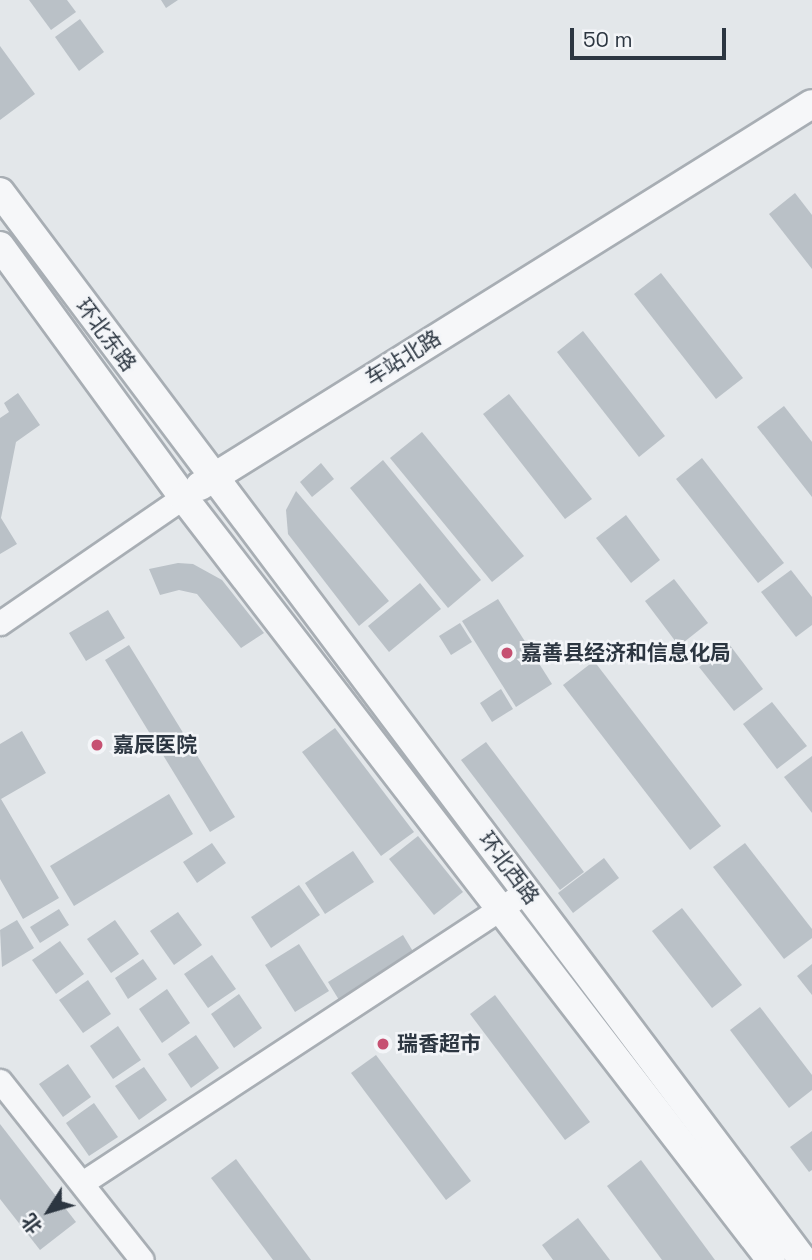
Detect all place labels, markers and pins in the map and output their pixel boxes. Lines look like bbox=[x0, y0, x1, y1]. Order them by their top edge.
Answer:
place label: 嘉善县经济和信息化局 bbox=[521, 640, 731, 666]
marker: 嘉善县经济和信息化局 bbox=[499, 645, 515, 661]
place label: 嘉辰医院 bbox=[113, 732, 197, 758]
marker: 嘉辰医院 bbox=[87, 735, 107, 755]
place label: 瑞香超市 bbox=[397, 1031, 481, 1057]
marker: 瑞香超市 bbox=[375, 1036, 391, 1052]

